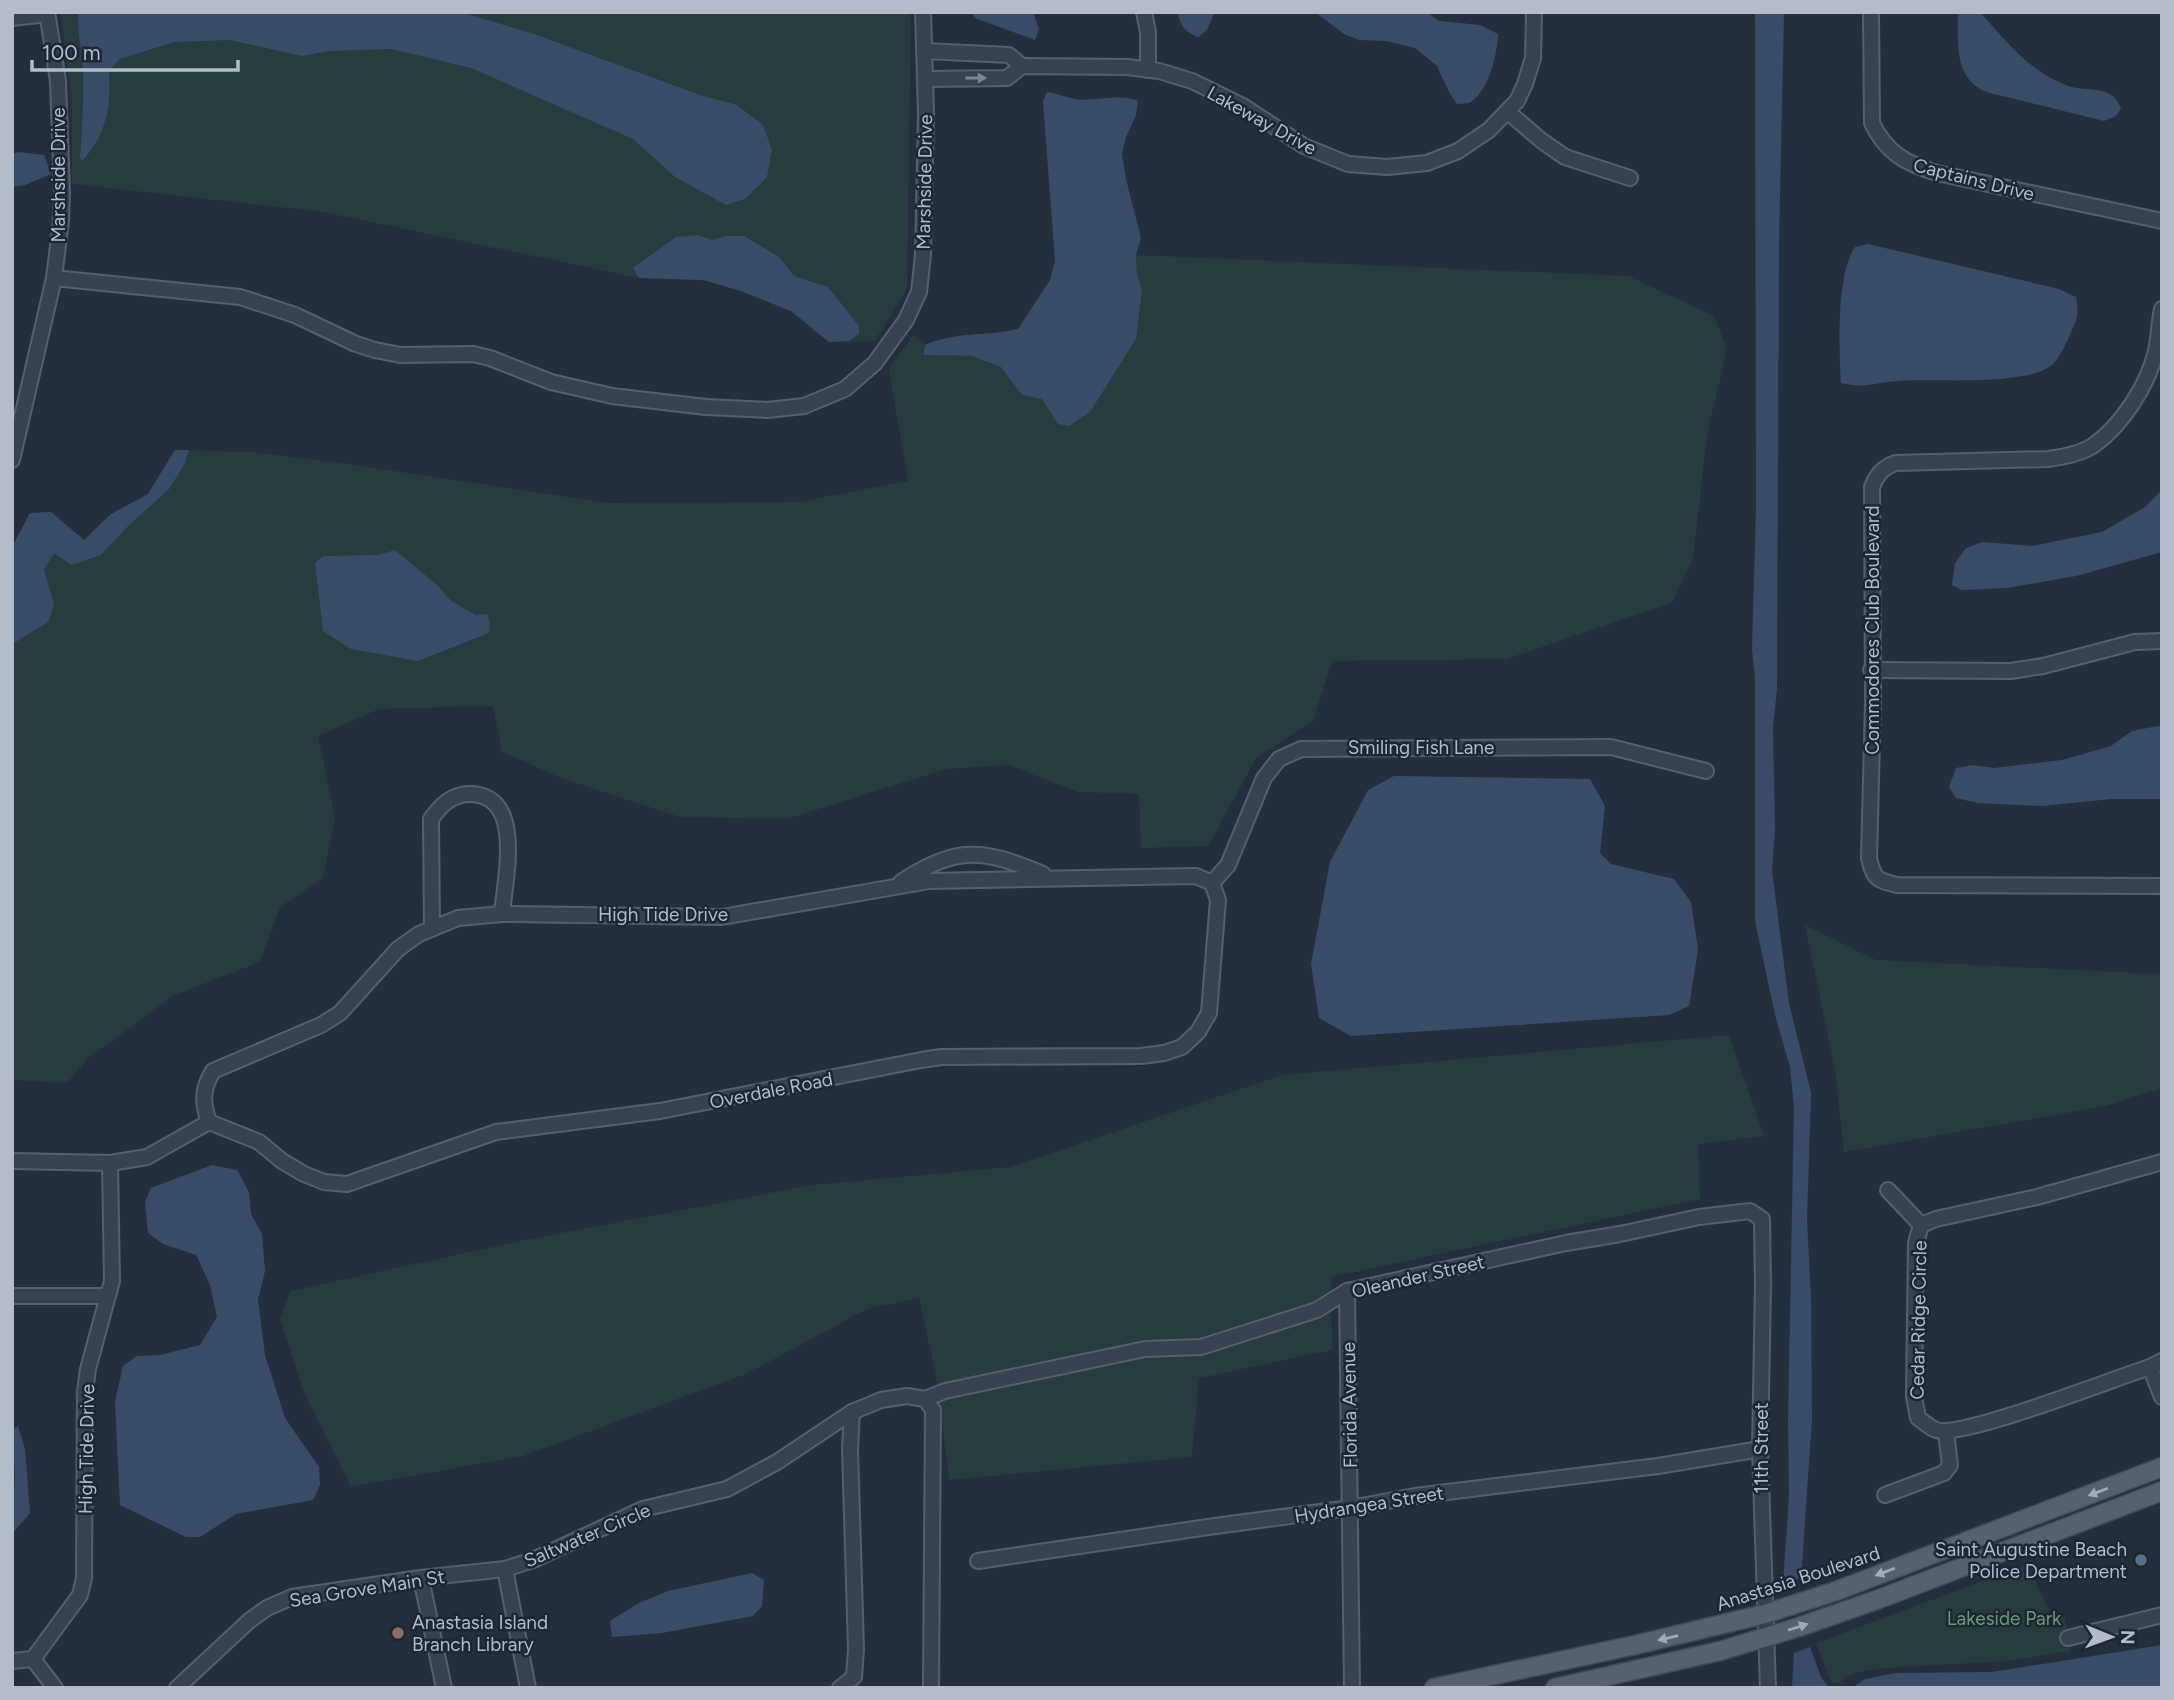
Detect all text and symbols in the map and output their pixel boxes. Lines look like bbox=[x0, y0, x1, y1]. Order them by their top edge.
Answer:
scale bar bbox=[32, 28, 238, 72]
text: 100 m bbox=[42, 40, 101, 65]
one-way arrow bbox=[965, 72, 987, 84]
street label: Lakeway Drive bbox=[1203, 81, 1320, 160]
street label: Marshside Drive bbox=[47, 107, 70, 243]
street label: Marshside Drive bbox=[912, 114, 937, 250]
street label: Captains Drive bbox=[1911, 153, 2037, 206]
street label: Commodores Club Boulevard bbox=[1861, 505, 1884, 755]
street label: Smiling Fish Lane bbox=[1348, 736, 1494, 759]
street label: High Tide Drive bbox=[598, 903, 728, 926]
street label: Overdale Road bbox=[708, 1067, 835, 1114]
street label: Cedar Ridge Circle bbox=[1906, 1240, 1931, 1400]
street label: Oleander Street bbox=[1350, 1250, 1487, 1303]
street label: Florida Avenue bbox=[1337, 1342, 1362, 1468]
street label: High Tide Drive bbox=[74, 1384, 99, 1514]
street label: 11th Street bbox=[1750, 1402, 1773, 1494]
street label: Hydrangea Street bbox=[1293, 1481, 1445, 1528]
one-way arrow bbox=[2088, 1486, 2109, 1497]
street label: Saltwater Circle bbox=[521, 1498, 654, 1572]
place label: Saint Augustine Beach Police Department bbox=[1935, 1538, 2127, 1583]
street label: Anastasia Boulevard bbox=[1713, 1541, 1883, 1616]
marker: Saint Augustine Beach Police Department bbox=[2133, 1552, 2149, 1568]
street label: Sea Grove Main St bbox=[288, 1565, 446, 1612]
one-way arrow bbox=[1875, 1567, 1896, 1578]
north arrow bbox=[2076, 1602, 2146, 1672]
park label: Lakeside Park bbox=[1947, 1607, 2062, 1630]
place label: Anastasia Island Branch Library bbox=[412, 1611, 548, 1656]
one-way arrow bbox=[1788, 1621, 1809, 1632]
marker: Anastasia Island Branch Library bbox=[390, 1625, 406, 1641]
text: N bbox=[2116, 1630, 2139, 1645]
one-way arrow bbox=[1657, 1632, 1679, 1643]

